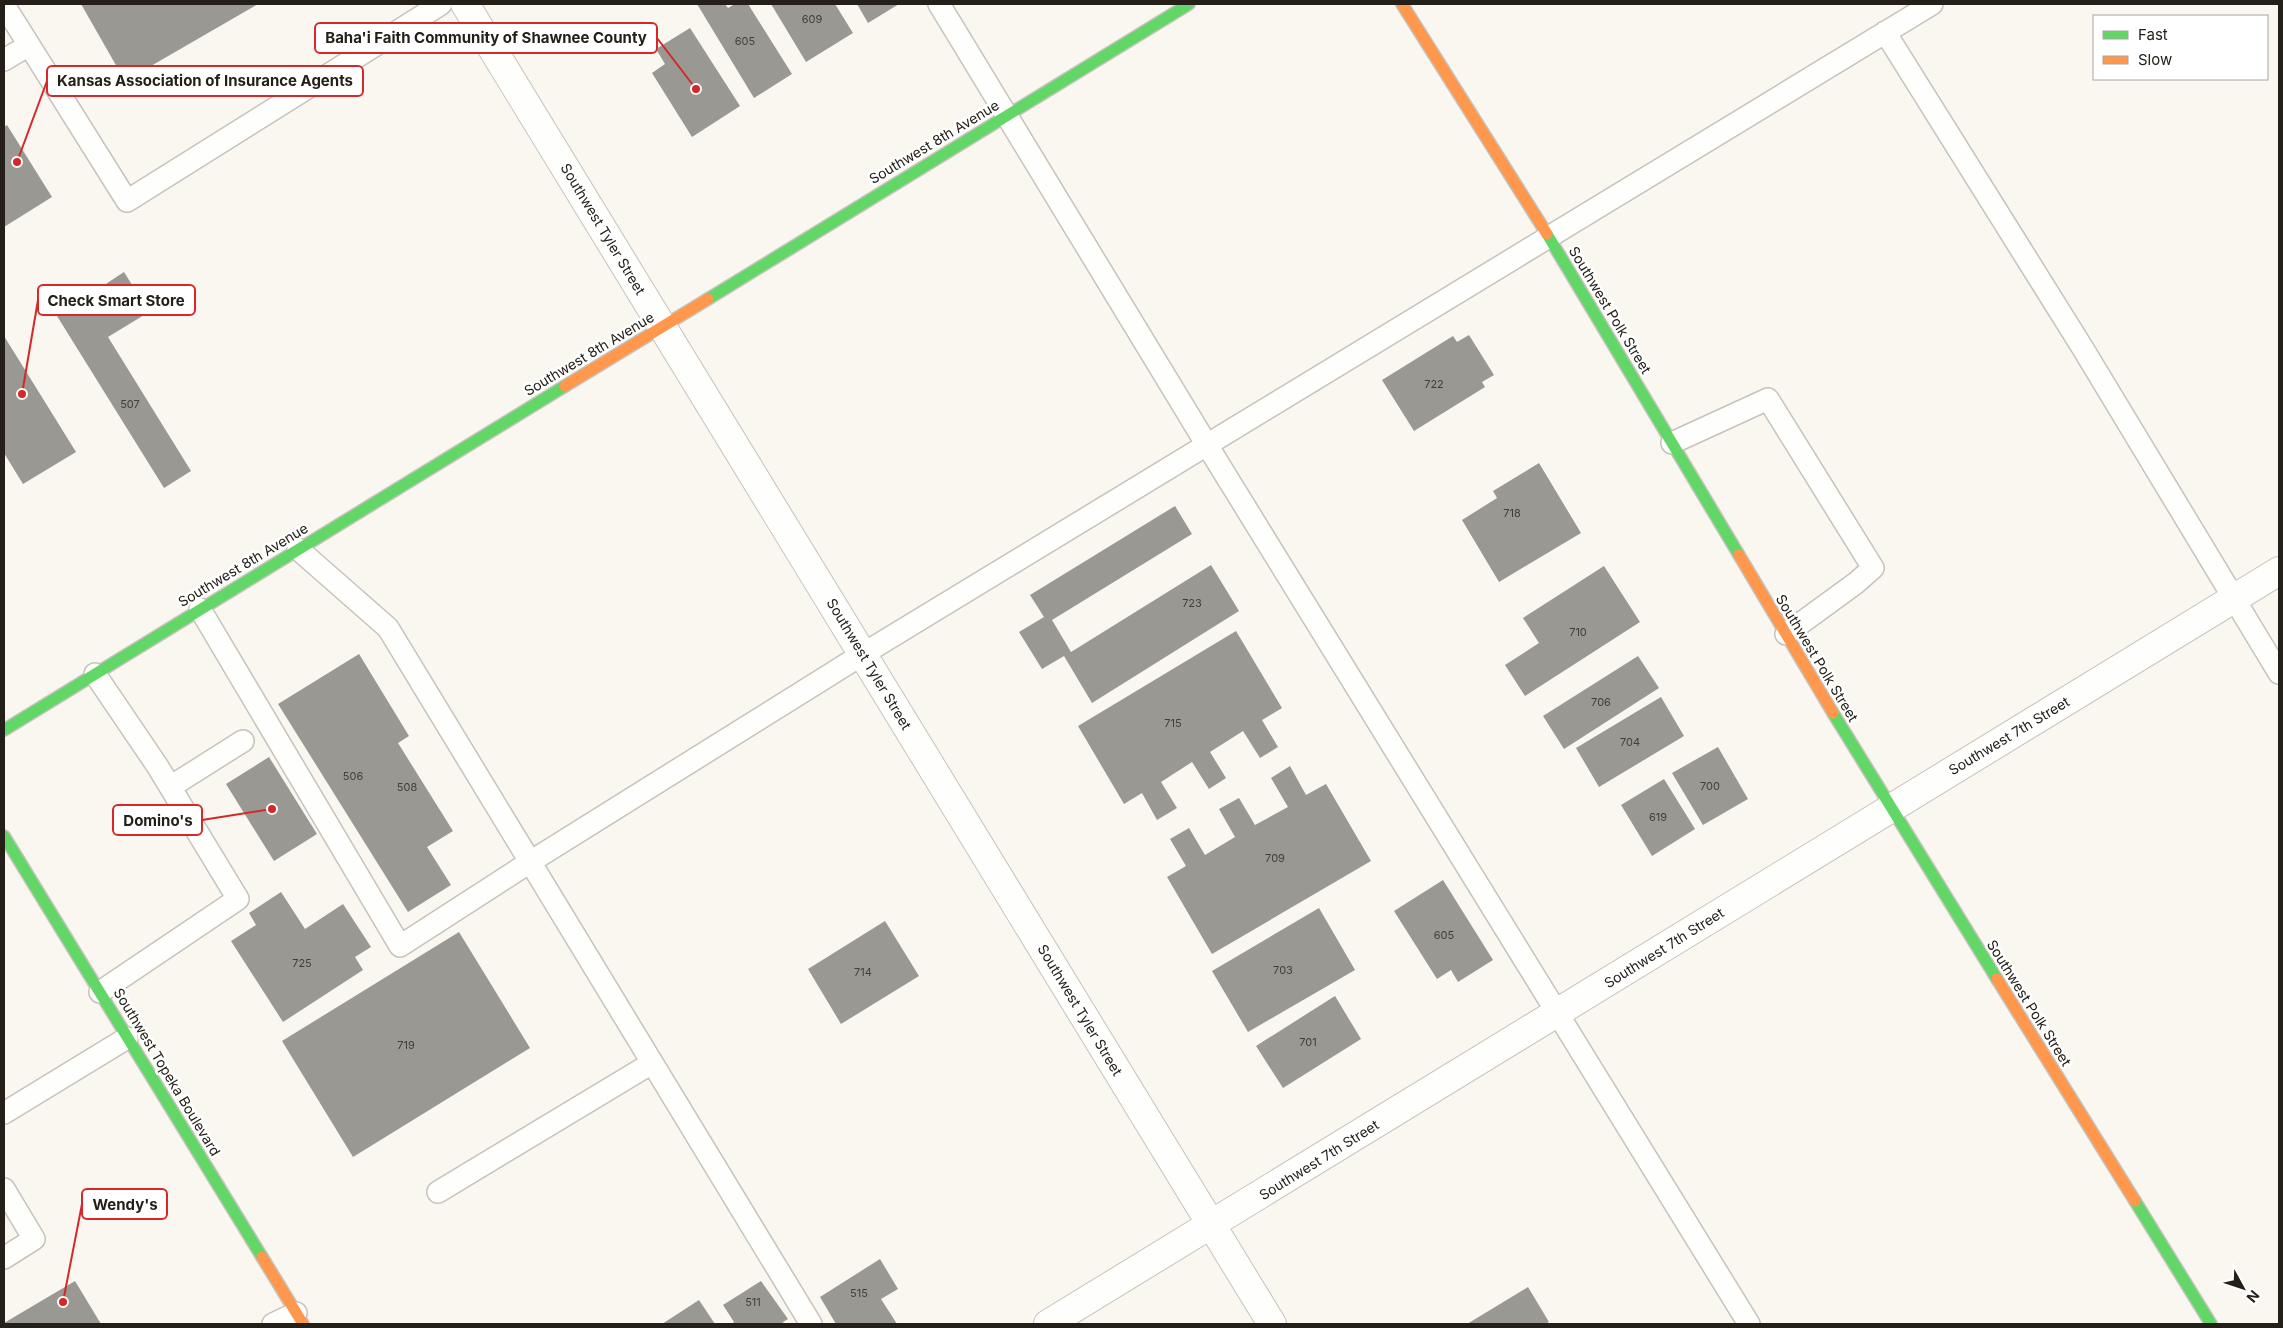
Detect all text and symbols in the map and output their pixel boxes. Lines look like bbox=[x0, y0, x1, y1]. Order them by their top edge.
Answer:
house number: 609 bbox=[802, 12, 822, 26]
legend bbox=[2093, 15, 2268, 80]
callout: Baha'i Faith Community of Shawnee County bbox=[315, 23, 657, 53]
text: Fast bbox=[2138, 25, 2168, 44]
text: Baha'i Faith Community of Shawnee County bbox=[325, 28, 647, 47]
house number: 605 bbox=[735, 34, 756, 48]
text: Slow bbox=[2138, 50, 2172, 69]
callout: Kansas Association of Insurance Agents bbox=[47, 66, 363, 96]
text: Kansas Association of Insurance Agents bbox=[57, 71, 353, 90]
street label: Southwest 8th Avenue bbox=[866, 96, 1002, 187]
street label: Southwest Tyler Street bbox=[557, 160, 650, 298]
street label: Southwest Polk Street bbox=[1566, 243, 1655, 377]
callout: Check Smart Store bbox=[38, 285, 195, 315]
text: Check Smart Store bbox=[47, 291, 185, 310]
street label: Southwest 8th Avenue bbox=[521, 308, 657, 399]
house number: 722 bbox=[1424, 377, 1444, 391]
house number: 507 bbox=[120, 397, 140, 411]
house number: 718 bbox=[1503, 506, 1521, 520]
street label: Southwest 8th Avenue bbox=[175, 519, 311, 610]
street label: Southwest Polk Street bbox=[1773, 591, 1862, 725]
street label: Southwest Tyler Street bbox=[823, 595, 916, 733]
house number: 723 bbox=[1182, 596, 1202, 610]
house number: 710 bbox=[1569, 625, 1587, 639]
street label: Southwest 7th Street bbox=[1945, 693, 2073, 778]
house number: 706 bbox=[1591, 695, 1611, 709]
house number: 715 bbox=[1164, 716, 1182, 730]
house number: 704 bbox=[1620, 735, 1640, 749]
house number: 506 bbox=[343, 769, 363, 783]
house number: 700 bbox=[1700, 779, 1720, 793]
house number: 508 bbox=[397, 780, 417, 794]
callout: Domino's bbox=[113, 805, 202, 835]
house number: 619 bbox=[1649, 810, 1667, 824]
text: Domino's bbox=[123, 811, 193, 830]
house number: 709 bbox=[1265, 851, 1285, 865]
street label: Southwest 7th Street bbox=[1601, 904, 1727, 991]
house number: 605 bbox=[1434, 928, 1455, 942]
street label: Southwest Polk Street bbox=[1984, 937, 2075, 1069]
street label: Southwest Tyler Street bbox=[1034, 941, 1127, 1079]
house number: 725 bbox=[292, 956, 312, 970]
house number: 703 bbox=[1273, 963, 1293, 977]
house number: 714 bbox=[854, 965, 872, 979]
street label: Southwest Topeka Boulevard bbox=[111, 985, 224, 1159]
house number: 701 bbox=[1299, 1035, 1317, 1049]
house number: 719 bbox=[397, 1038, 415, 1052]
street label: Southwest 7th Street bbox=[1256, 1116, 1382, 1203]
callout: Wendy's bbox=[82, 1189, 167, 1219]
text: Wendy's bbox=[92, 1195, 158, 1214]
north arrow bbox=[2218, 1263, 2268, 1313]
house number: 515 bbox=[850, 1286, 868, 1300]
text: N bbox=[2243, 1287, 2263, 1306]
house number: 511 bbox=[745, 1295, 761, 1309]

